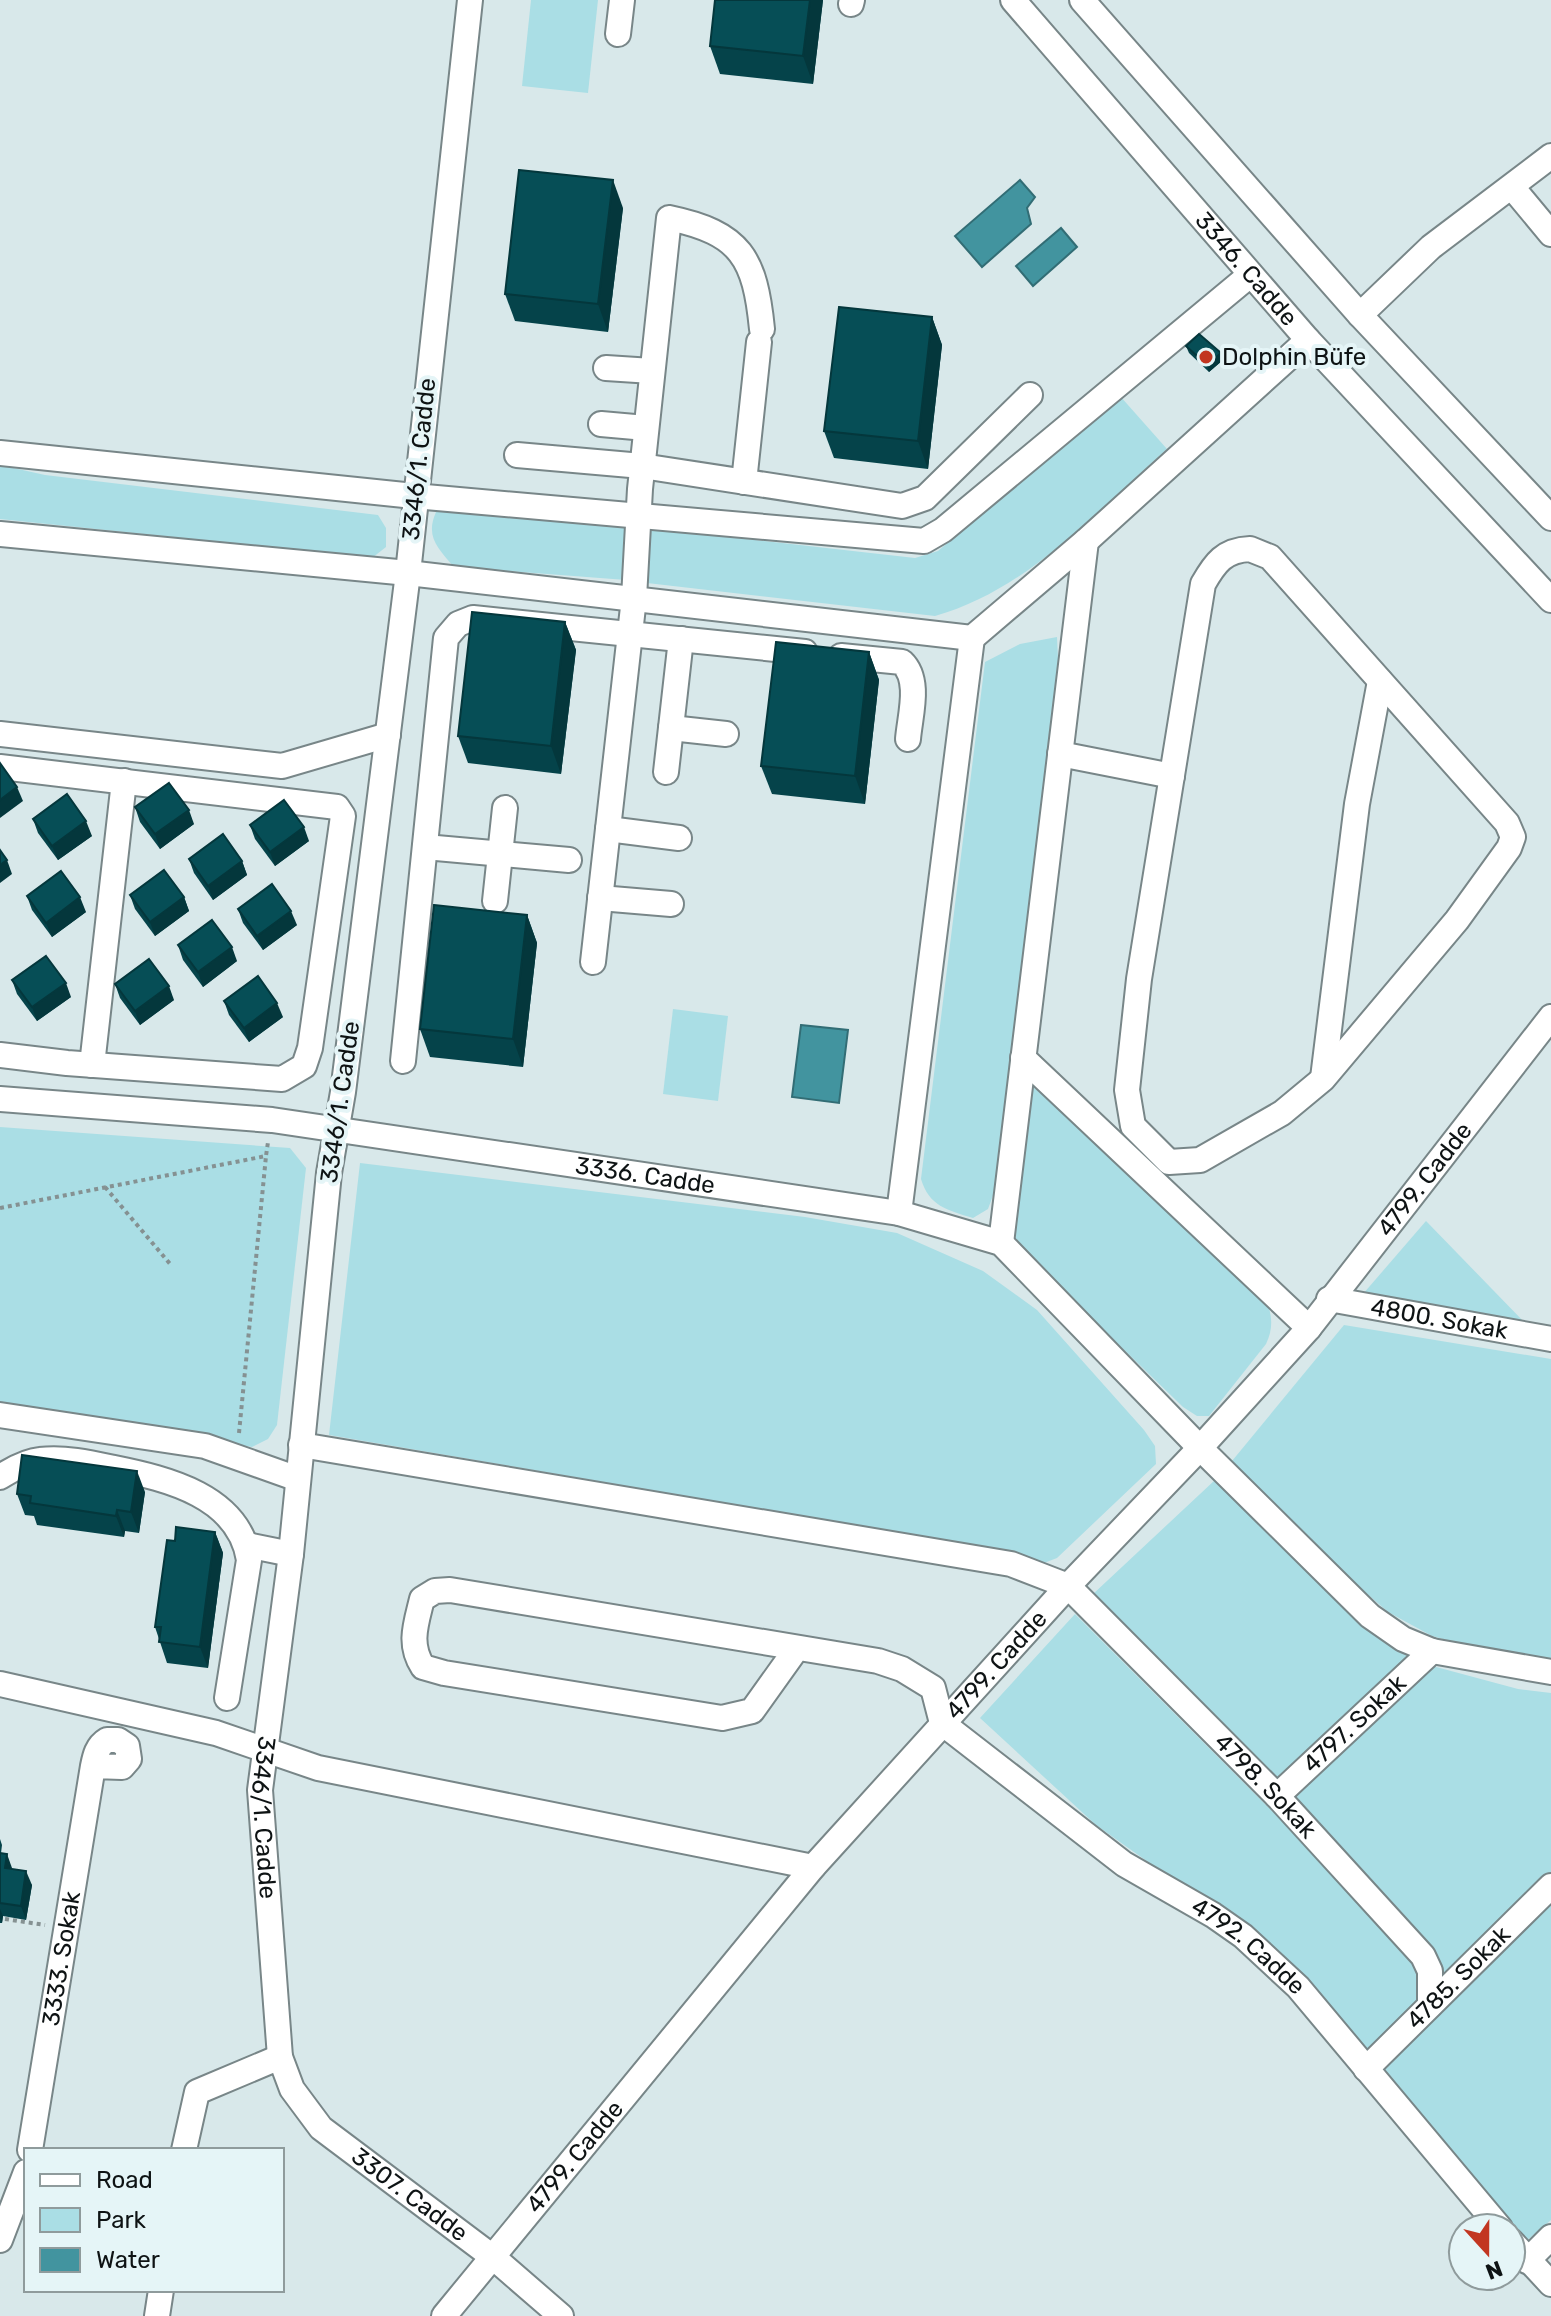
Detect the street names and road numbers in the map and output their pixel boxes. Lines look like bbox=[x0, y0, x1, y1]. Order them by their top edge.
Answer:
street label: 3346. Cadde bbox=[1189, 206, 1303, 331]
street label: 3346/1. Cadde bbox=[397, 376, 441, 542]
street label: 3346/1. Cadde bbox=[315, 1019, 365, 1185]
street label: 4799. Cadde bbox=[1372, 1117, 1478, 1242]
street label: 3336. Cadde bbox=[573, 1151, 717, 1200]
street label: 4800. Sokak bbox=[1368, 1293, 1511, 1345]
street label: 4799. Cadde bbox=[940, 1605, 1053, 1725]
street label: 4797. Sokak bbox=[1297, 1668, 1412, 1778]
street label: 4798. Sokak bbox=[1209, 1728, 1323, 1844]
street label: 3346/1. Cadde bbox=[246, 1735, 282, 1900]
street label: 3333. Sokak bbox=[37, 1888, 86, 2028]
street label: 4792. Cadde bbox=[1187, 1892, 1311, 2000]
street label: 4785. Sokak bbox=[1401, 1920, 1517, 2035]
street label: 4799. Cadde bbox=[521, 2095, 629, 2219]
street label: 3307. Cadde bbox=[346, 2142, 473, 2247]

